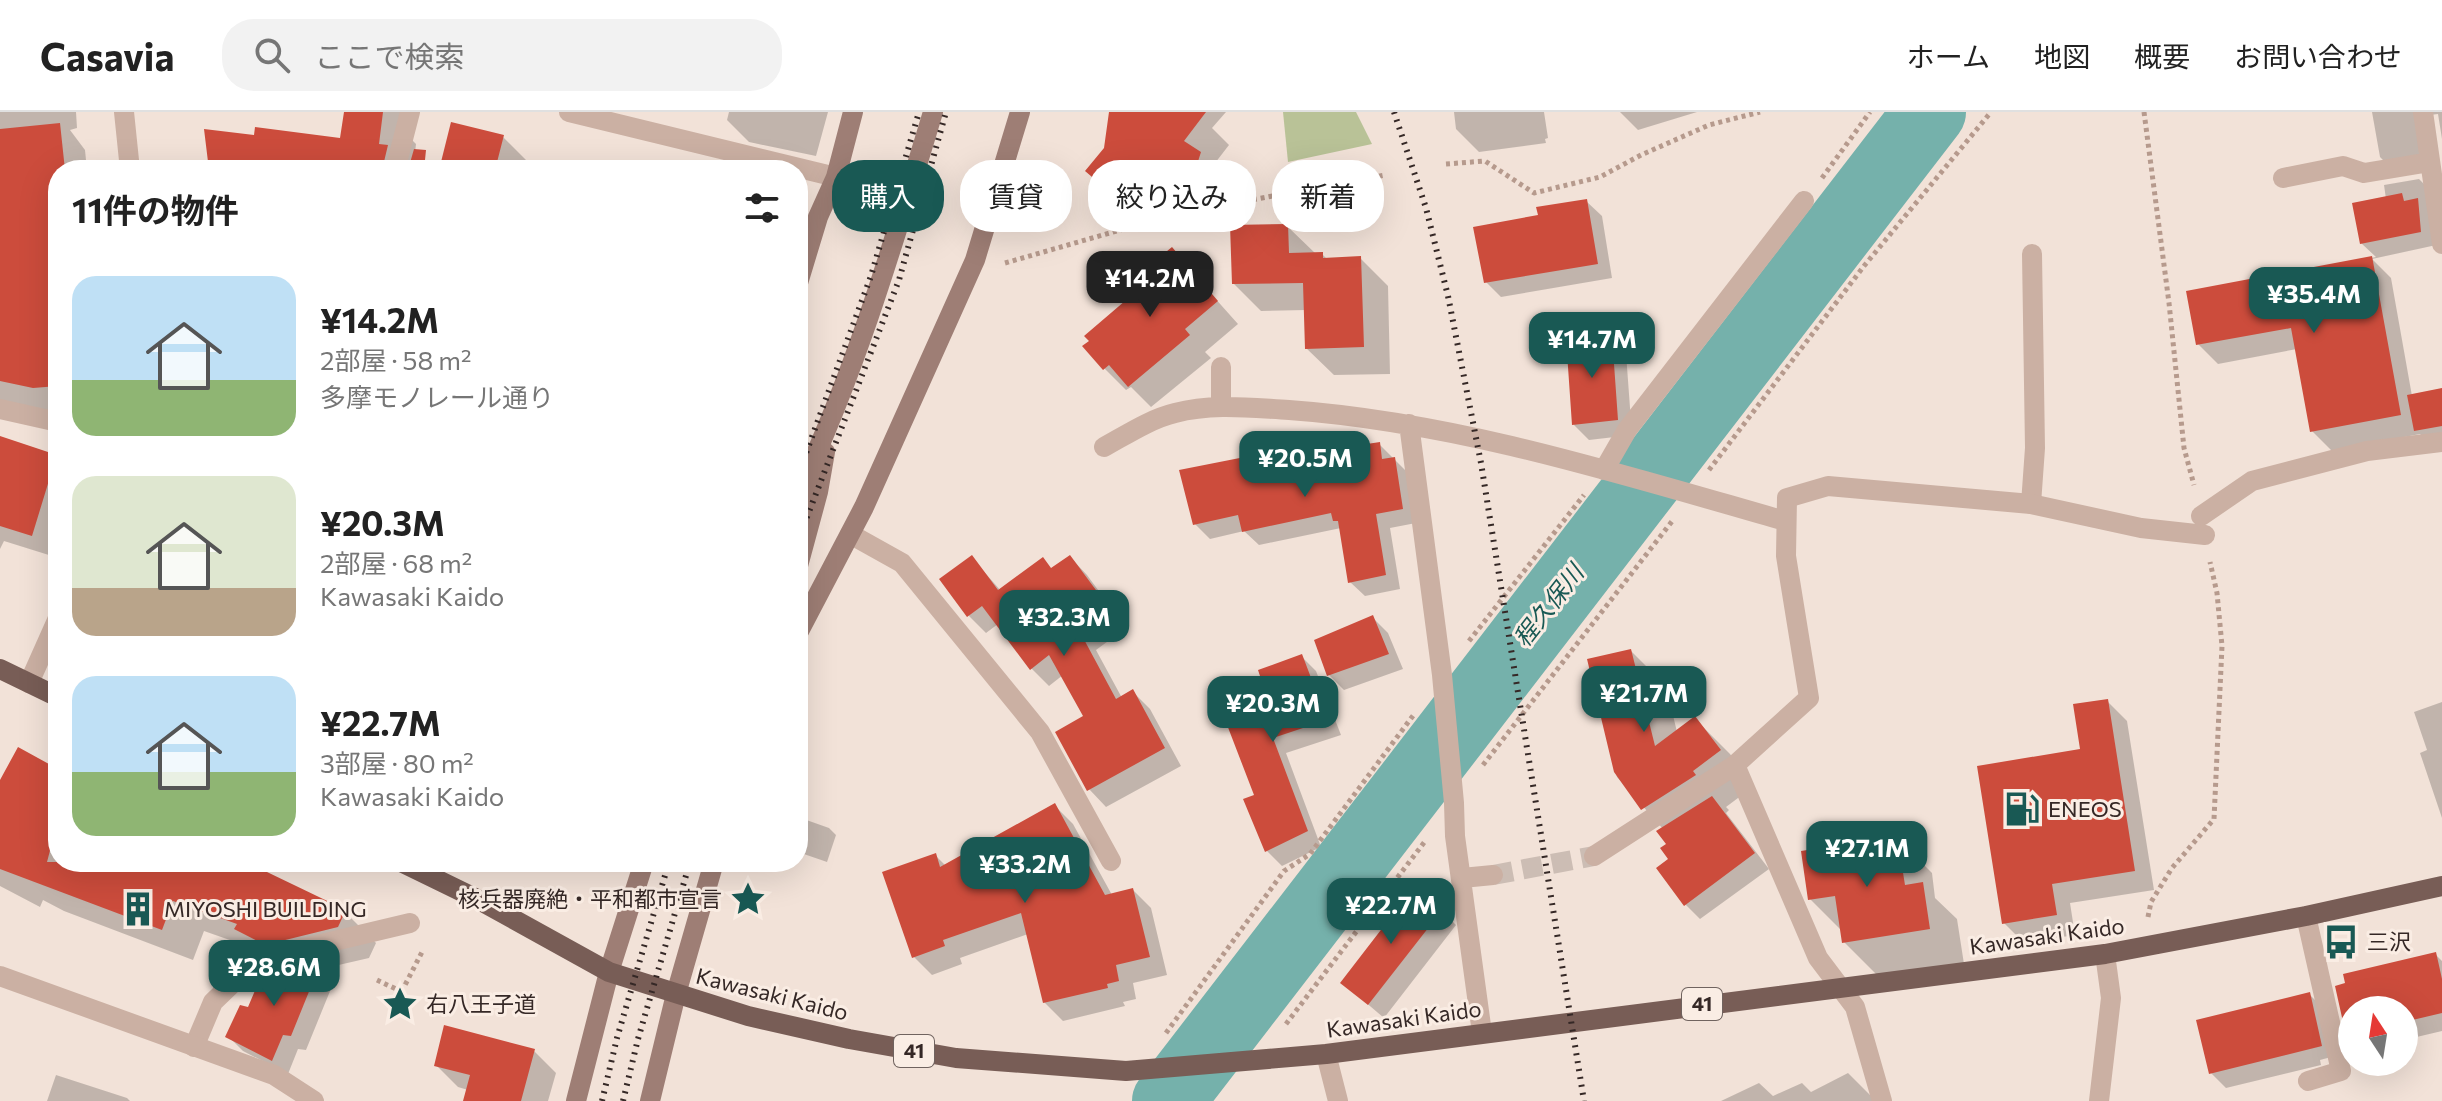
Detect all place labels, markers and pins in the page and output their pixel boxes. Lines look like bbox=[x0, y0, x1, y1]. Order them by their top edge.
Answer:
pin: ¥14.2M bbox=[1085, 251, 1215, 319]
pin: ¥35.4M bbox=[2249, 267, 2379, 335]
pin: ¥14.7M bbox=[1527, 312, 1657, 380]
pin: ¥20.5M bbox=[1240, 431, 1370, 499]
pin: ¥32.3M bbox=[999, 590, 1129, 658]
pin: ¥21.7M bbox=[1579, 666, 1709, 734]
pin: ¥20.3M bbox=[1208, 676, 1338, 744]
fuel station icon: ENEOS bbox=[2003, 790, 2041, 828]
place label: ENEOS bbox=[2048, 795, 2122, 822]
pin: ¥27.1M bbox=[1802, 821, 1932, 889]
pin: ¥33.2M bbox=[960, 837, 1090, 905]
pin: ¥22.7M bbox=[1326, 878, 1456, 946]
place icon: 核兵器廃絶・平和都市宣言 bbox=[729, 880, 767, 918]
place label: 核兵器廃絶・平和都市宣言 bbox=[458, 885, 722, 912]
building icon: MIYOSHI BUILDING bbox=[119, 890, 157, 928]
place label: MIYOSHI BUILDING bbox=[164, 895, 367, 922]
bus stop icon: 三沢 bbox=[2322, 923, 2360, 961]
place label: 三沢 bbox=[2367, 928, 2411, 955]
pin: ¥28.6M bbox=[209, 940, 339, 1008]
place icon: 右八王子道 bbox=[381, 985, 419, 1023]
place label: 右八王子道 bbox=[426, 990, 536, 1017]

